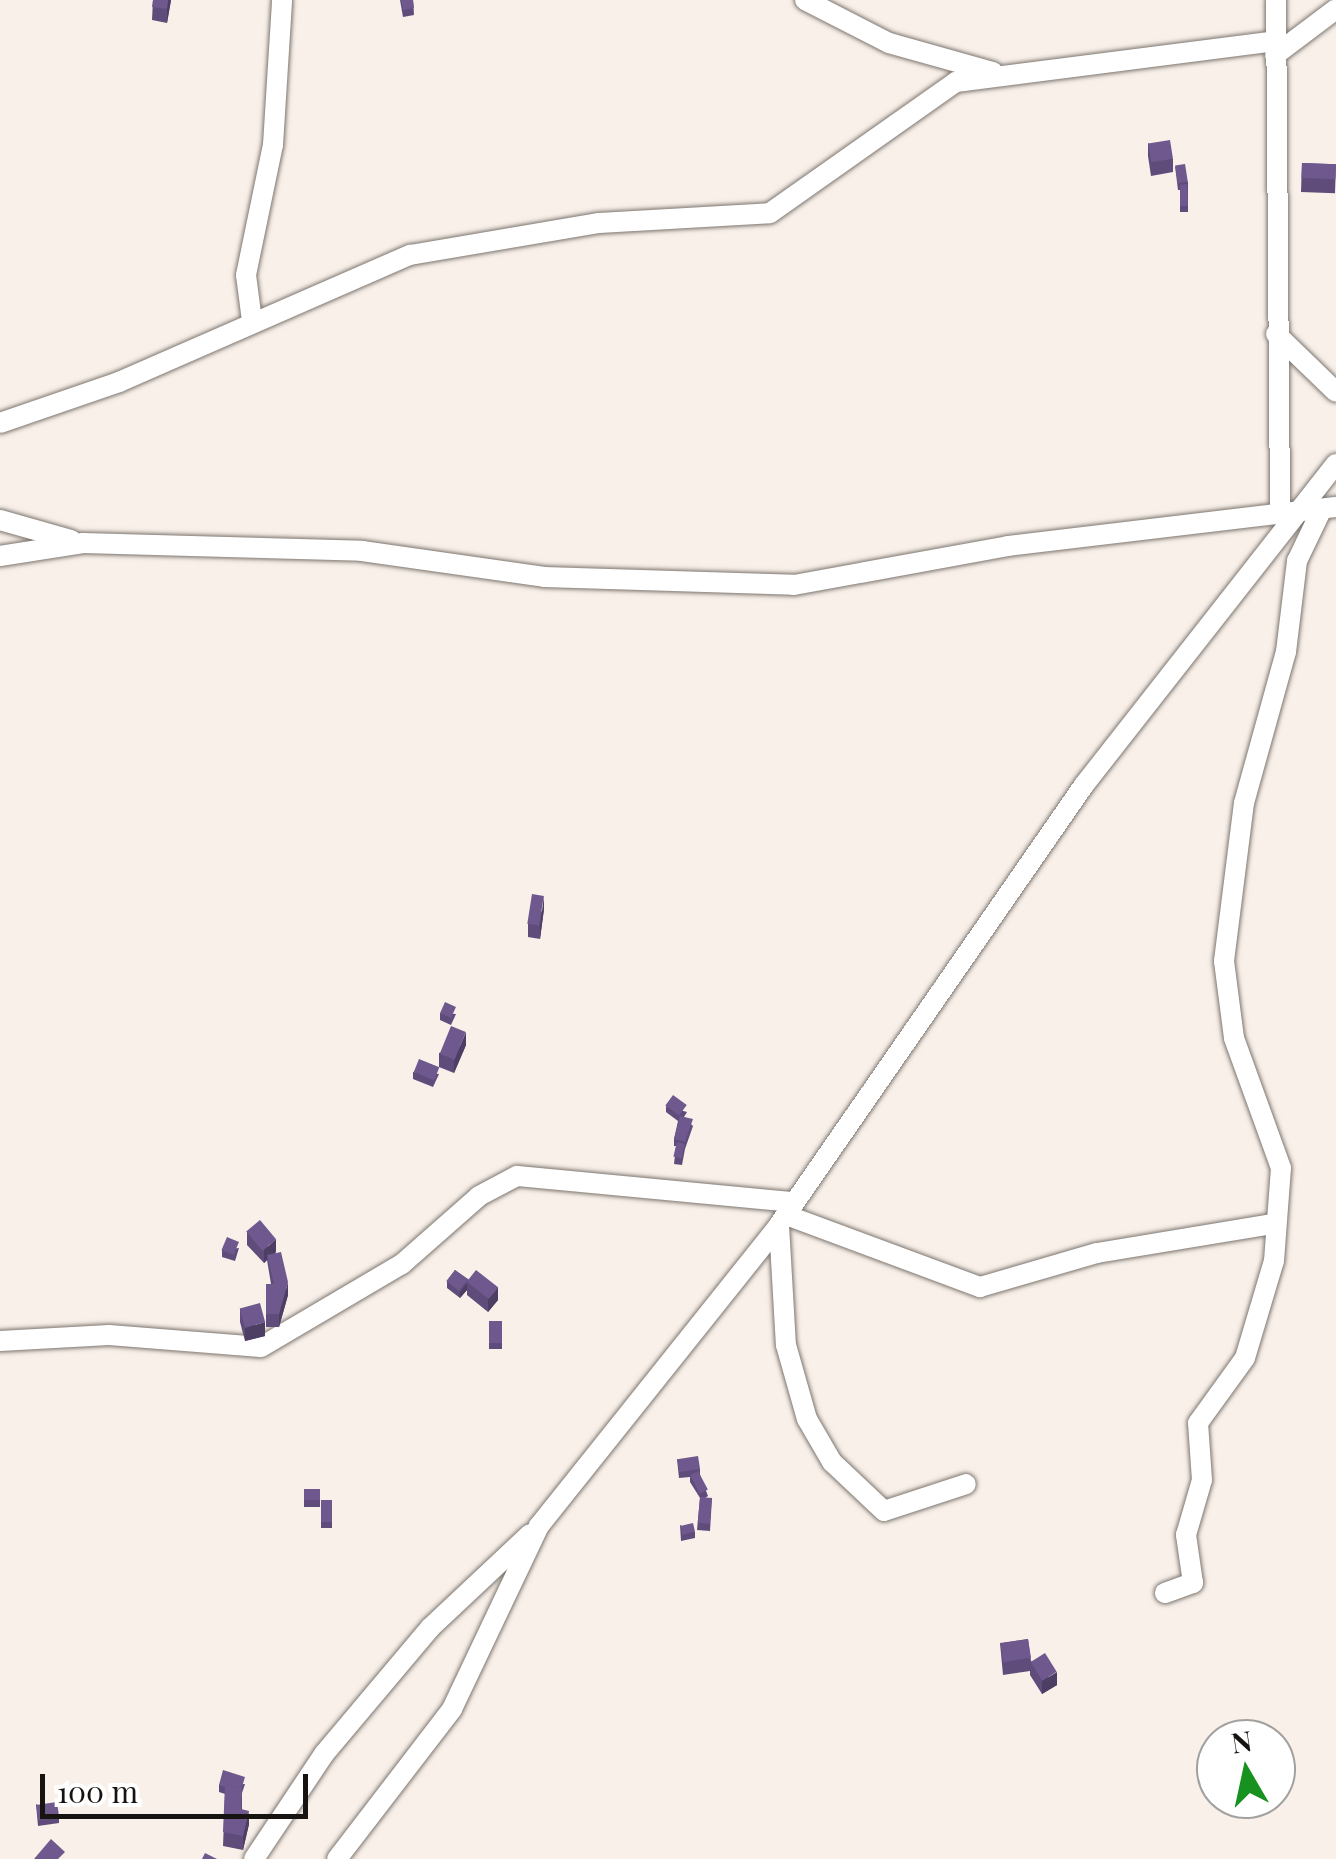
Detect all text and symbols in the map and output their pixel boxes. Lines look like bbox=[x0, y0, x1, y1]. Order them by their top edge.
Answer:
north arrow bbox=[1196, 1719, 1296, 1819]
text: N bbox=[1229, 1721, 1254, 1761]
scale bar bbox=[45, 1754, 312, 1816]
text: 100 m bbox=[57, 1771, 138, 1811]

